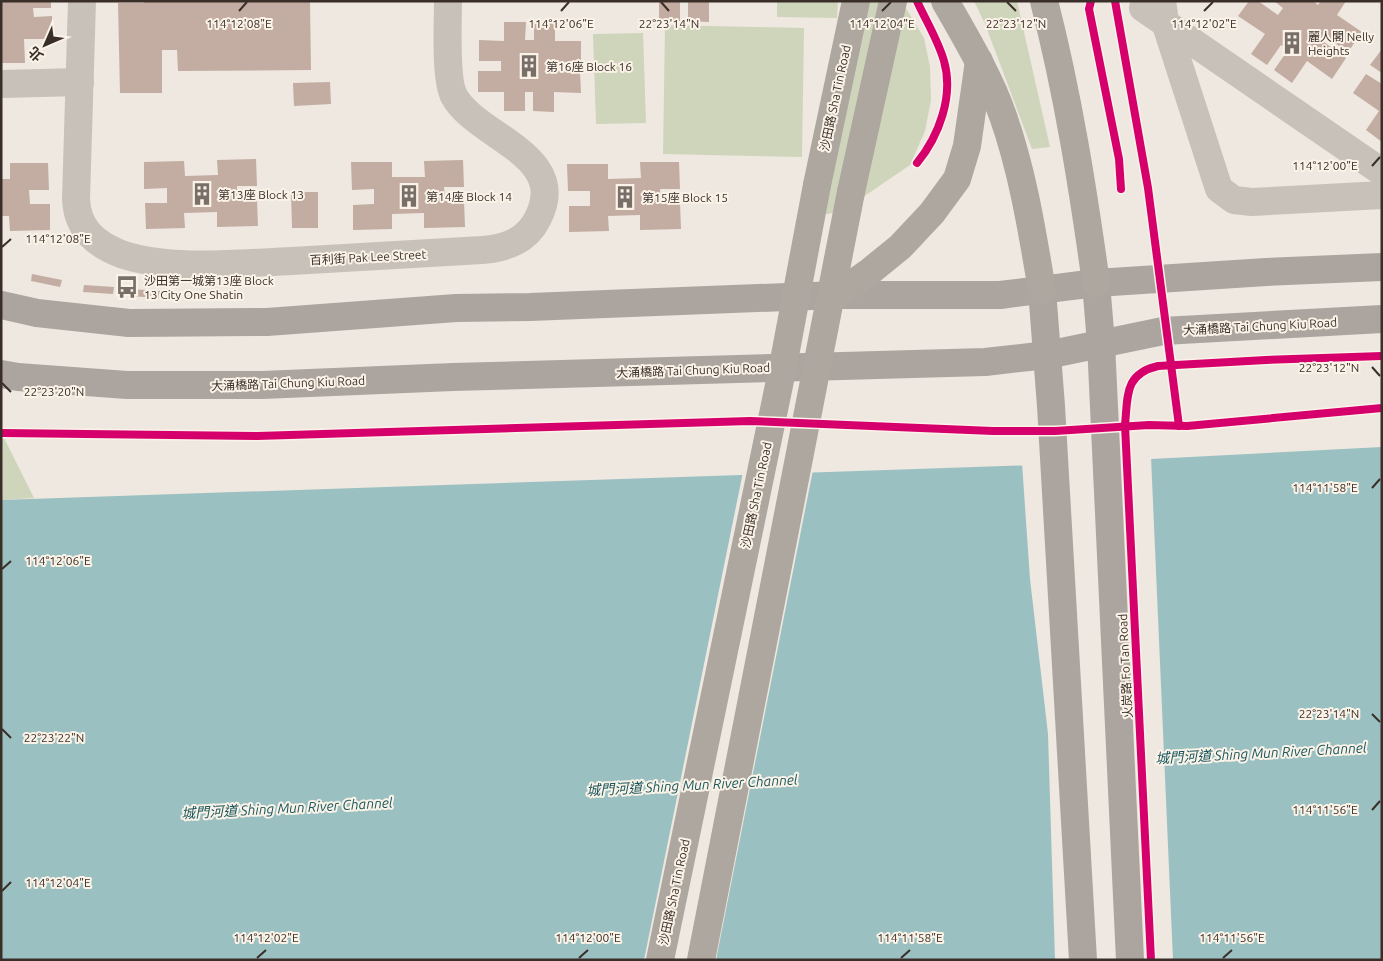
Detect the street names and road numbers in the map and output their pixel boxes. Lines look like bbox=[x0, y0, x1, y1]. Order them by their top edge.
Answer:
street label: 沙田路 Sha Tin Road bbox=[817, 44, 853, 152]
street label: 百利街 Pak Lee Street bbox=[310, 247, 427, 267]
street label: 大涌橋路 Tai Chung Kiu Road bbox=[1183, 315, 1337, 337]
street label: 大涌橋路 Tai Chung Kiu Road bbox=[616, 361, 770, 379]
street label: 大涌橋路 Tai Chung Kiu Road bbox=[211, 374, 365, 392]
street label: 沙田路 Sha Tin Road bbox=[738, 441, 774, 549]
street label: 火炭路 Fo Tan Road bbox=[1116, 614, 1134, 718]
street label: 沙田路 Sha Tin Road bbox=[656, 838, 692, 946]

